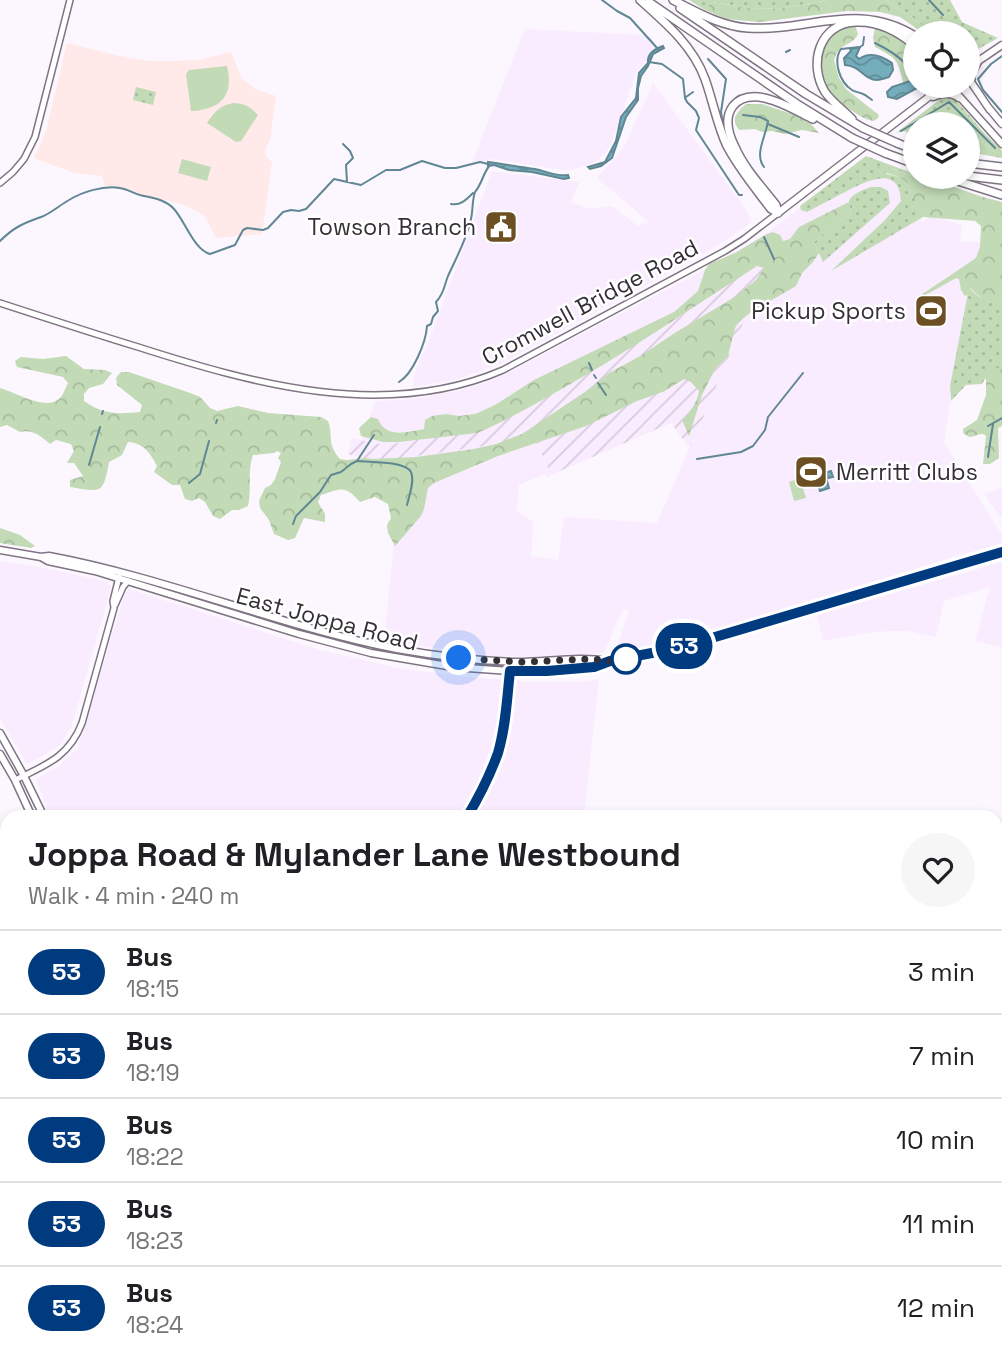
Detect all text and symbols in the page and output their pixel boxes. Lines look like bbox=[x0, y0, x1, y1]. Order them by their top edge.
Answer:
map controls bbox=[903, 21, 980, 189]
button: locate bbox=[903, 21, 980, 98]
button: layers bbox=[903, 112, 980, 189]
public building icon: Towson Branch bbox=[482, 208, 520, 246]
place label: Towson Branch bbox=[307, 212, 476, 242]
street label: Cromwell Bridge Road bbox=[477, 232, 703, 372]
sports icon: Pickup Sports bbox=[912, 292, 950, 330]
place label: Pickup Sports bbox=[751, 296, 906, 326]
sports icon: Merritt Clubs bbox=[792, 453, 830, 491]
place label: Merritt Clubs bbox=[836, 457, 978, 487]
street label: East Joppa Road bbox=[233, 580, 421, 658]
line badge: 53 bbox=[652, 623, 716, 669]
text: 53 bbox=[670, 630, 699, 661]
your location bbox=[441, 640, 476, 675]
unlabelled marker bbox=[611, 644, 641, 674]
button: heart bbox=[901, 833, 975, 907]
text: Joppa Road & Mylander Lane Westbound bbox=[28, 834, 681, 876]
text: Walk · 4 min · 240 m bbox=[28, 881, 239, 911]
text: Bus bbox=[126, 940, 173, 974]
text: 3 min bbox=[908, 955, 975, 989]
text: 53 bbox=[52, 956, 81, 987]
text: 18:15 bbox=[126, 974, 179, 1004]
text: Bus bbox=[126, 1024, 173, 1058]
text: 7 min bbox=[909, 1039, 975, 1073]
text: 53 bbox=[52, 1040, 81, 1071]
text: 18:19 bbox=[126, 1058, 179, 1088]
text: Bus bbox=[126, 1108, 173, 1142]
text: 10 min bbox=[896, 1123, 975, 1157]
text: 53 bbox=[52, 1124, 81, 1155]
text: 18:22 bbox=[126, 1142, 184, 1172]
text: Bus bbox=[126, 1192, 173, 1226]
text: 11 min bbox=[902, 1207, 975, 1241]
text: 53 bbox=[52, 1208, 81, 1239]
text: 18:23 bbox=[126, 1226, 183, 1256]
text: Bus bbox=[126, 1276, 173, 1310]
text: 12 min bbox=[897, 1291, 975, 1325]
text: 53 bbox=[52, 1292, 81, 1323]
text: 18:24 bbox=[126, 1310, 183, 1340]

